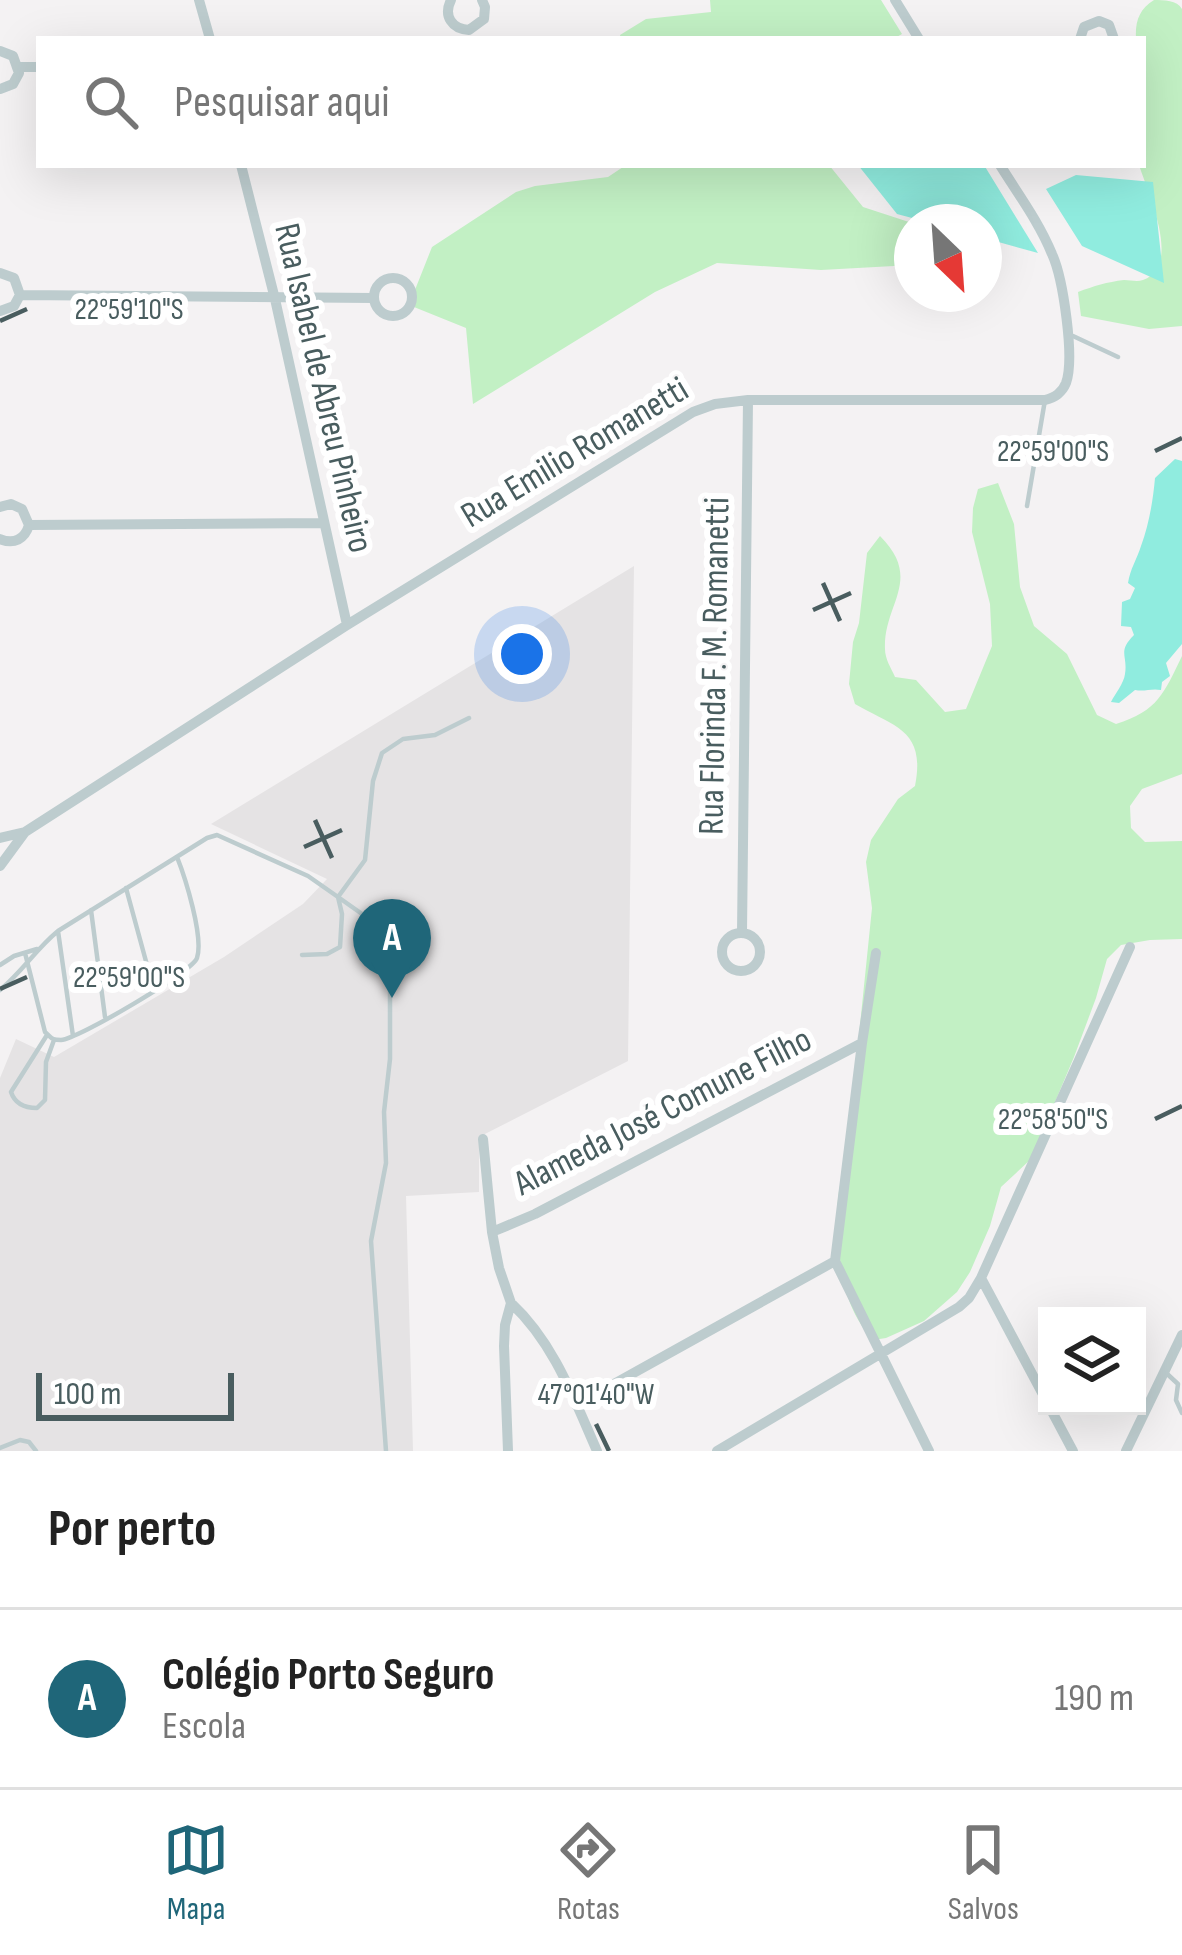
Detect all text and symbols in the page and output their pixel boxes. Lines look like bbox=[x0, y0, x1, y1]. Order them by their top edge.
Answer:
search box bbox=[36, 36, 1146, 168]
icon: search bbox=[78, 69, 144, 135]
text: Pesquisar aqui bbox=[174, 75, 390, 130]
north arrow bbox=[894, 204, 1002, 312]
street label: Rua Isabel de Abreu Pinheiro bbox=[264, 219, 382, 557]
text: 22°59'10"S bbox=[74, 292, 184, 328]
street label: Rua Emilio Romanetti bbox=[454, 368, 696, 538]
text: 22°59'00"S bbox=[997, 434, 1109, 470]
street label: Rua Florinda F. M. Romanetti bbox=[691, 497, 739, 835]
your location bbox=[492, 624, 552, 684]
pin: A bbox=[353, 899, 431, 998]
text: 22°59'00"S bbox=[73, 960, 185, 996]
street label: Alameda José Comune Filho bbox=[506, 1018, 819, 1206]
text: 22°58'50"S bbox=[998, 1102, 1108, 1138]
map controls bbox=[1038, 1307, 1146, 1415]
button: layers bbox=[1038, 1307, 1146, 1415]
scale bar bbox=[36, 1367, 234, 1420]
text: 100 m bbox=[54, 1374, 121, 1414]
text: 47°01'40"W bbox=[538, 1377, 655, 1413]
text: Por perto bbox=[48, 1499, 216, 1560]
text: Colégio Porto Seguro bbox=[162, 1648, 494, 1703]
text: A bbox=[78, 1675, 96, 1722]
text: 190 m bbox=[1054, 1675, 1134, 1722]
text: Escola bbox=[162, 1703, 246, 1750]
tab: Mapa bbox=[163, 1817, 229, 1929]
tab: Rotas bbox=[555, 1817, 621, 1929]
tab: Salvos bbox=[948, 1817, 1019, 1929]

